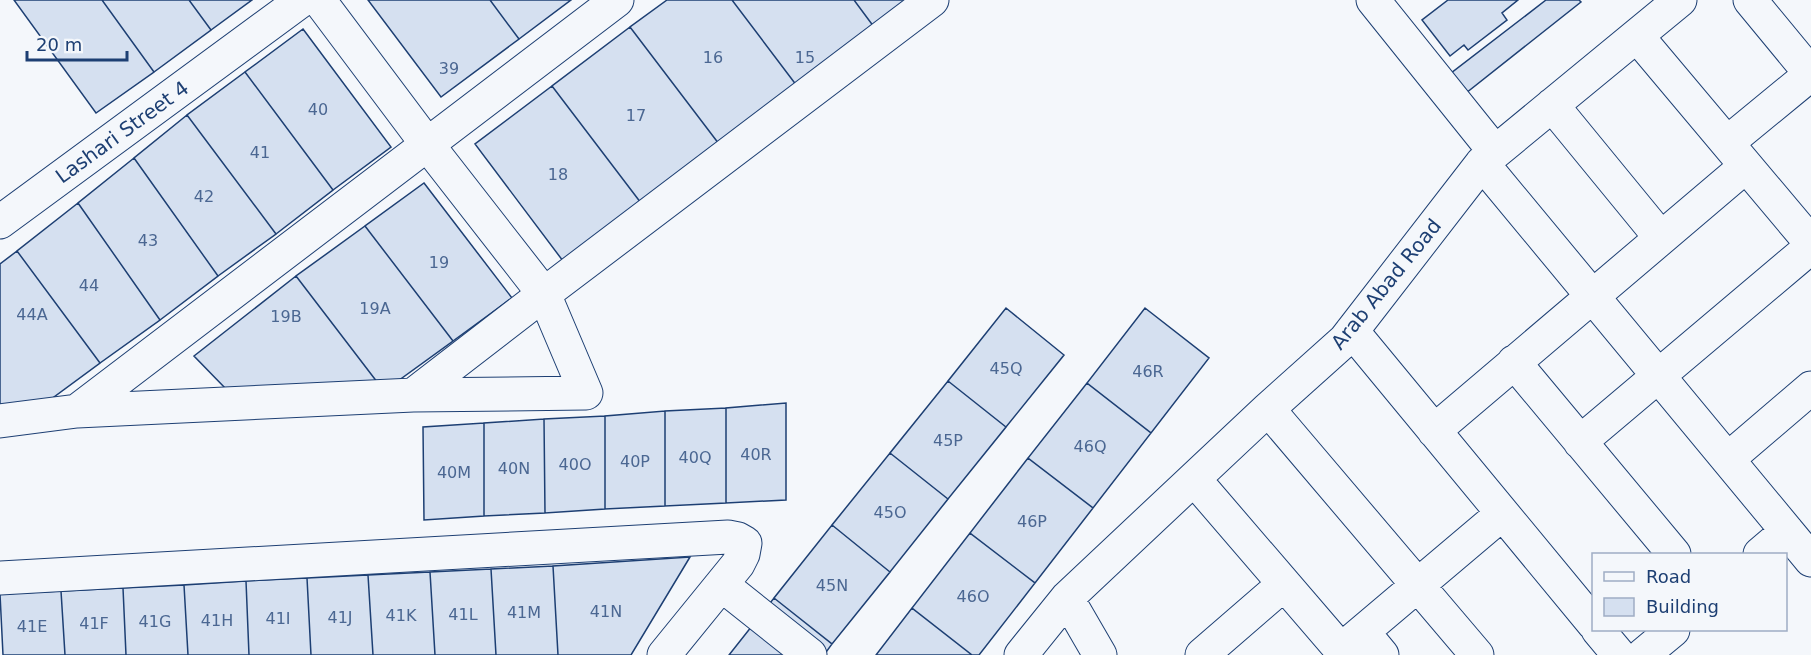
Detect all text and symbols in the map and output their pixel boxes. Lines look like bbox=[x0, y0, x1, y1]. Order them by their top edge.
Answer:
scale bar bbox=[27, 24, 128, 62]
text: 20 m bbox=[36, 34, 82, 55]
house number: 16 bbox=[703, 48, 723, 67]
house number: 15 bbox=[795, 48, 815, 67]
house number: 39 bbox=[439, 59, 459, 78]
street label: Lashari Street 4 bbox=[51, 76, 193, 188]
house number: 40 bbox=[308, 100, 328, 119]
house number: 17 bbox=[626, 106, 646, 125]
house number: 41 bbox=[250, 143, 270, 162]
house number: 18 bbox=[548, 165, 568, 184]
house number: 42 bbox=[194, 187, 214, 206]
street label: Arab Abad Road bbox=[1326, 214, 1446, 354]
house number: 43 bbox=[138, 231, 158, 250]
house number: 19 bbox=[429, 253, 449, 272]
house number: 44 bbox=[79, 276, 99, 295]
house number: 19A bbox=[359, 299, 391, 318]
house number: 44A bbox=[16, 305, 48, 324]
house number: 19B bbox=[270, 307, 302, 326]
house number: 45Q bbox=[990, 359, 1022, 378]
house number: 46R bbox=[1132, 362, 1164, 381]
house number: 45P bbox=[933, 431, 963, 450]
house number: 46Q bbox=[1074, 437, 1106, 456]
house number: 40R bbox=[740, 445, 772, 464]
house number: 40Q bbox=[679, 448, 711, 467]
house number: 40P bbox=[620, 452, 650, 471]
house number: 40O bbox=[559, 455, 591, 474]
house number: 40N bbox=[498, 459, 530, 478]
house number: 40M bbox=[437, 463, 471, 482]
house number: 45O bbox=[874, 503, 906, 522]
house number: 46P bbox=[1017, 512, 1047, 531]
legend bbox=[1592, 553, 1787, 631]
text: Road bbox=[1646, 566, 1691, 587]
house number: 45N bbox=[816, 576, 848, 595]
house number: 46O bbox=[957, 587, 989, 606]
text: Building bbox=[1646, 596, 1719, 617]
house number: 41N bbox=[590, 602, 622, 621]
house number: 41M bbox=[507, 603, 541, 622]
house number: 41L bbox=[448, 605, 478, 624]
house number: 41K bbox=[386, 606, 417, 625]
house number: 41J bbox=[327, 608, 353, 627]
house number: 41I bbox=[265, 609, 291, 628]
house number: 41H bbox=[201, 611, 233, 630]
house number: 41G bbox=[139, 612, 171, 631]
house number: 41F bbox=[79, 614, 109, 633]
house number: 41E bbox=[17, 617, 47, 636]

